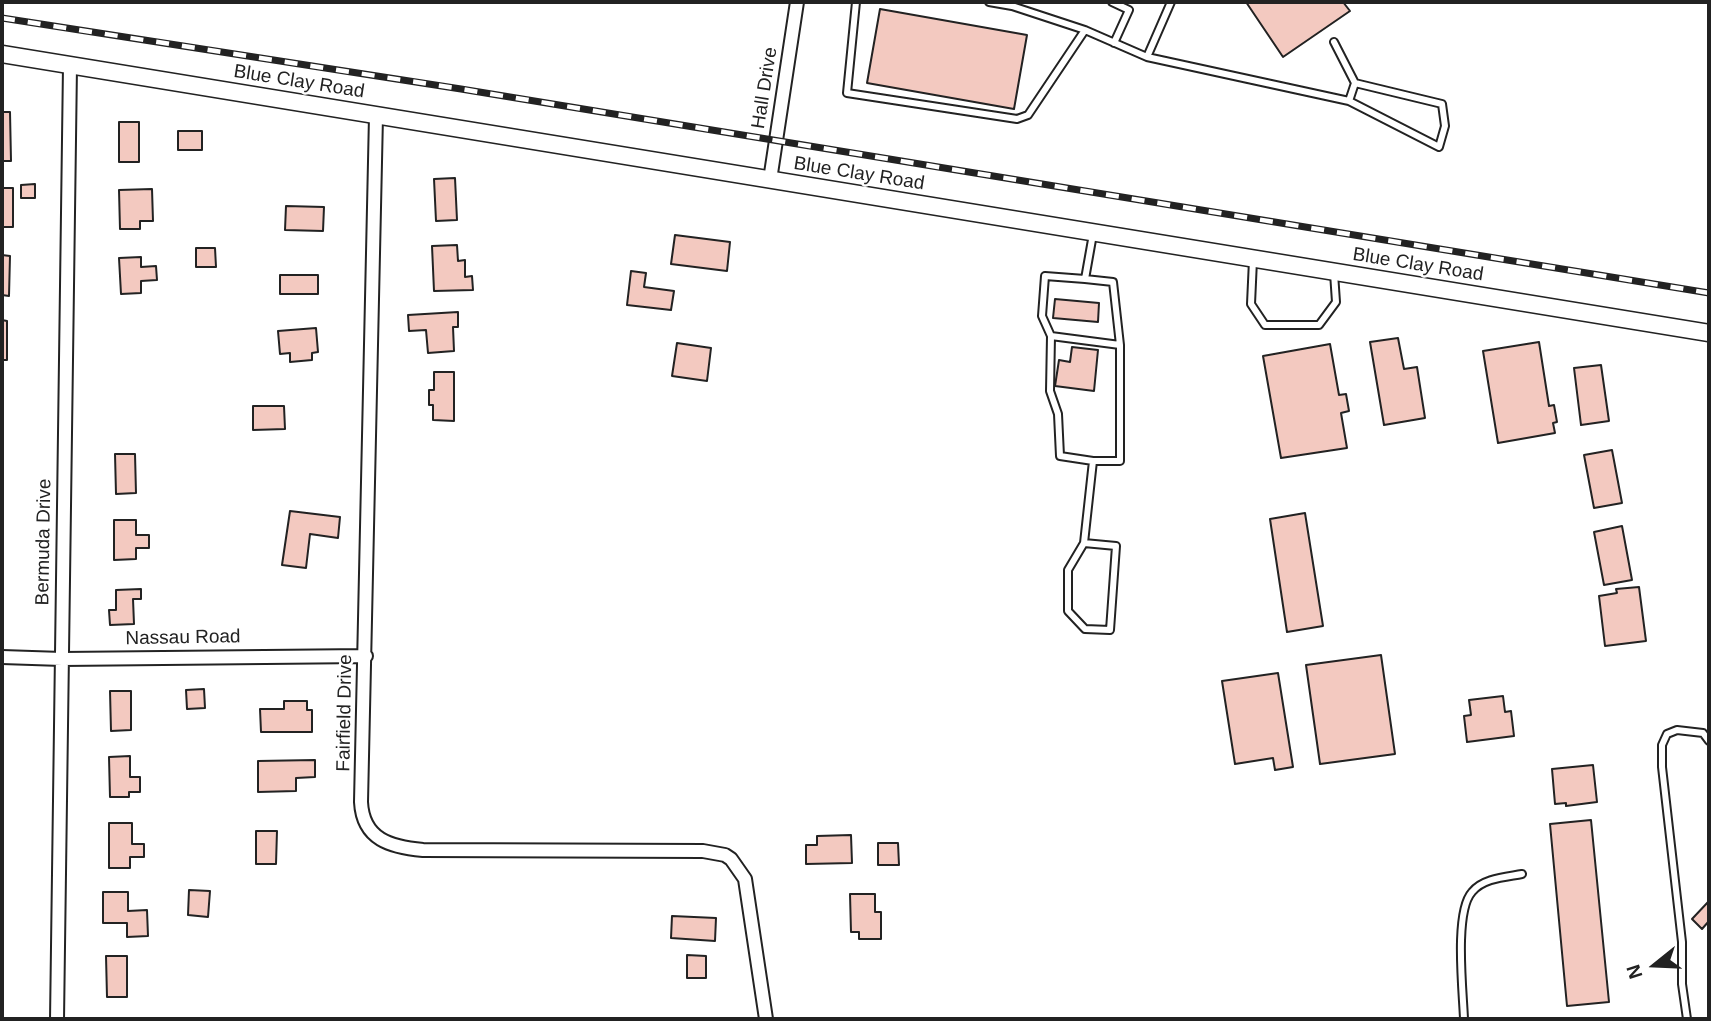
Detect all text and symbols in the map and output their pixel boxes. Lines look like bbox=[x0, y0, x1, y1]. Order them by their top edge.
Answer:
street label: Hall Drive bbox=[747, 46, 783, 130]
street label: Blue Clay Road bbox=[232, 60, 366, 104]
street label: Blue Clay Road bbox=[792, 152, 926, 196]
street label: Blue Clay Road bbox=[1351, 243, 1485, 287]
street label: Bermuda Drive bbox=[31, 478, 57, 606]
street label: Nassau Road bbox=[125, 626, 241, 650]
street label: Fairfield Drive bbox=[333, 654, 357, 772]
north arrow bbox=[1620, 930, 1690, 1000]
text: N bbox=[1622, 962, 1647, 981]

